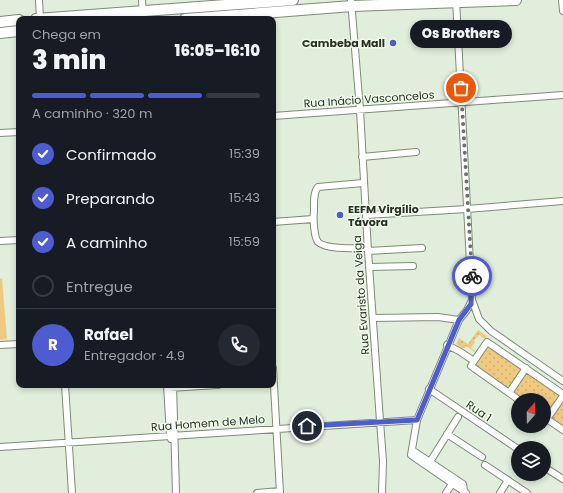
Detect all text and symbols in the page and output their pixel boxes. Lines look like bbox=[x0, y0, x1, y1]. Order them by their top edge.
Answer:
callout: Os Brothers bbox=[410, 20, 512, 48]
text: Os Brothers bbox=[422, 24, 500, 43]
text: Chega em bbox=[32, 25, 101, 44]
place label: Cambeba Mall bbox=[302, 35, 385, 51]
marker: Cambeba Mall bbox=[388, 38, 398, 48]
text: 16:05–16:10 bbox=[175, 40, 260, 61]
text: 3 min bbox=[32, 42, 106, 78]
pin bbox=[444, 71, 478, 105]
icon: bag bbox=[450, 77, 472, 99]
street label: Rua Inácio Vasconcelos bbox=[303, 86, 435, 112]
text: A caminho · 320 m bbox=[32, 104, 152, 123]
icon: check bbox=[32, 143, 54, 165]
text: Confirmado bbox=[66, 144, 156, 165]
text: 15:39 bbox=[229, 144, 260, 163]
icon: check bbox=[32, 187, 54, 209]
text: Preparando bbox=[66, 188, 155, 209]
text: 15:43 bbox=[229, 188, 260, 207]
place label: EEFM Virgílio Távora bbox=[348, 201, 419, 230]
marker: EEFM Virgílio Távora bbox=[335, 210, 345, 220]
icon: check bbox=[32, 231, 54, 253]
text: A caminho bbox=[66, 232, 147, 253]
text: 15:59 bbox=[229, 232, 260, 251]
street label: Rua Evaristo da Veiga bbox=[349, 235, 373, 355]
courier bbox=[452, 256, 492, 296]
icon: bike bbox=[461, 265, 483, 287]
text: Entregue bbox=[66, 276, 133, 297]
text: Rafael bbox=[84, 324, 133, 345]
button: phone bbox=[218, 324, 260, 366]
text: R bbox=[48, 334, 58, 355]
text: Entregador · 4.9 bbox=[84, 346, 185, 365]
north arrow bbox=[511, 393, 551, 433]
map controls bbox=[511, 393, 551, 481]
street label: Rua 1 bbox=[463, 397, 495, 425]
pin bbox=[290, 409, 324, 443]
street label: Rua Homem de Melo bbox=[150, 411, 266, 435]
icon: home bbox=[296, 415, 318, 437]
button: layers bbox=[511, 441, 551, 481]

